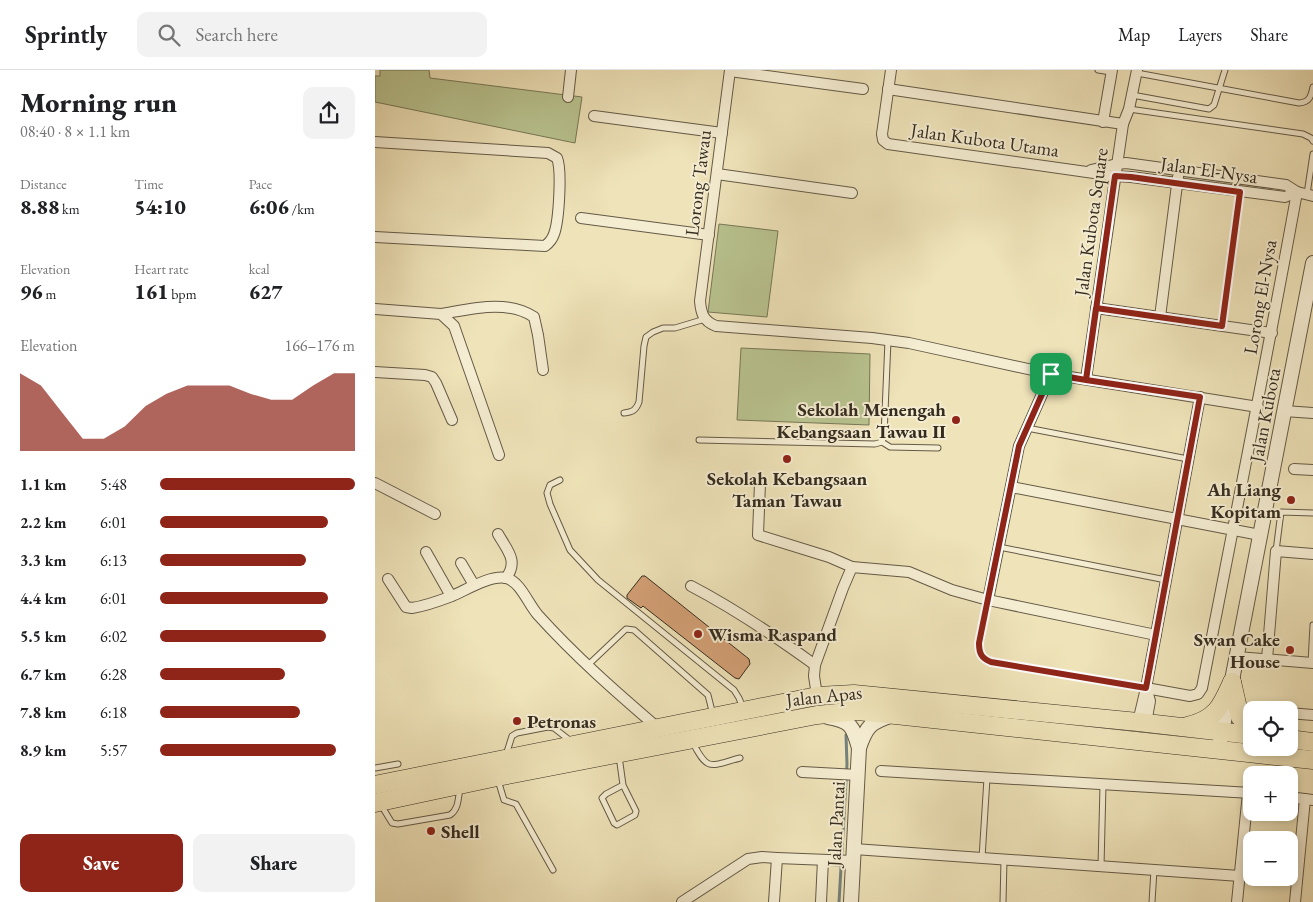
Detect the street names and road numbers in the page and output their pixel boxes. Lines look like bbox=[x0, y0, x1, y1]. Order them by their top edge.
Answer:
street label: Jalan Kubota Utama bbox=[907, 117, 1061, 163]
street label: Lorong Tawau bbox=[679, 129, 717, 237]
street label: Jalan Kubota Square bbox=[1068, 146, 1114, 300]
street label: Jalan El-Nysa bbox=[1157, 151, 1259, 189]
street label: Lorong El-Nysa bbox=[1238, 237, 1282, 356]
street label: Jalan Kubota bbox=[1243, 365, 1286, 466]
street label: Jalan Apas bbox=[783, 680, 863, 713]
street label: Jalan Pantai bbox=[821, 780, 851, 869]

